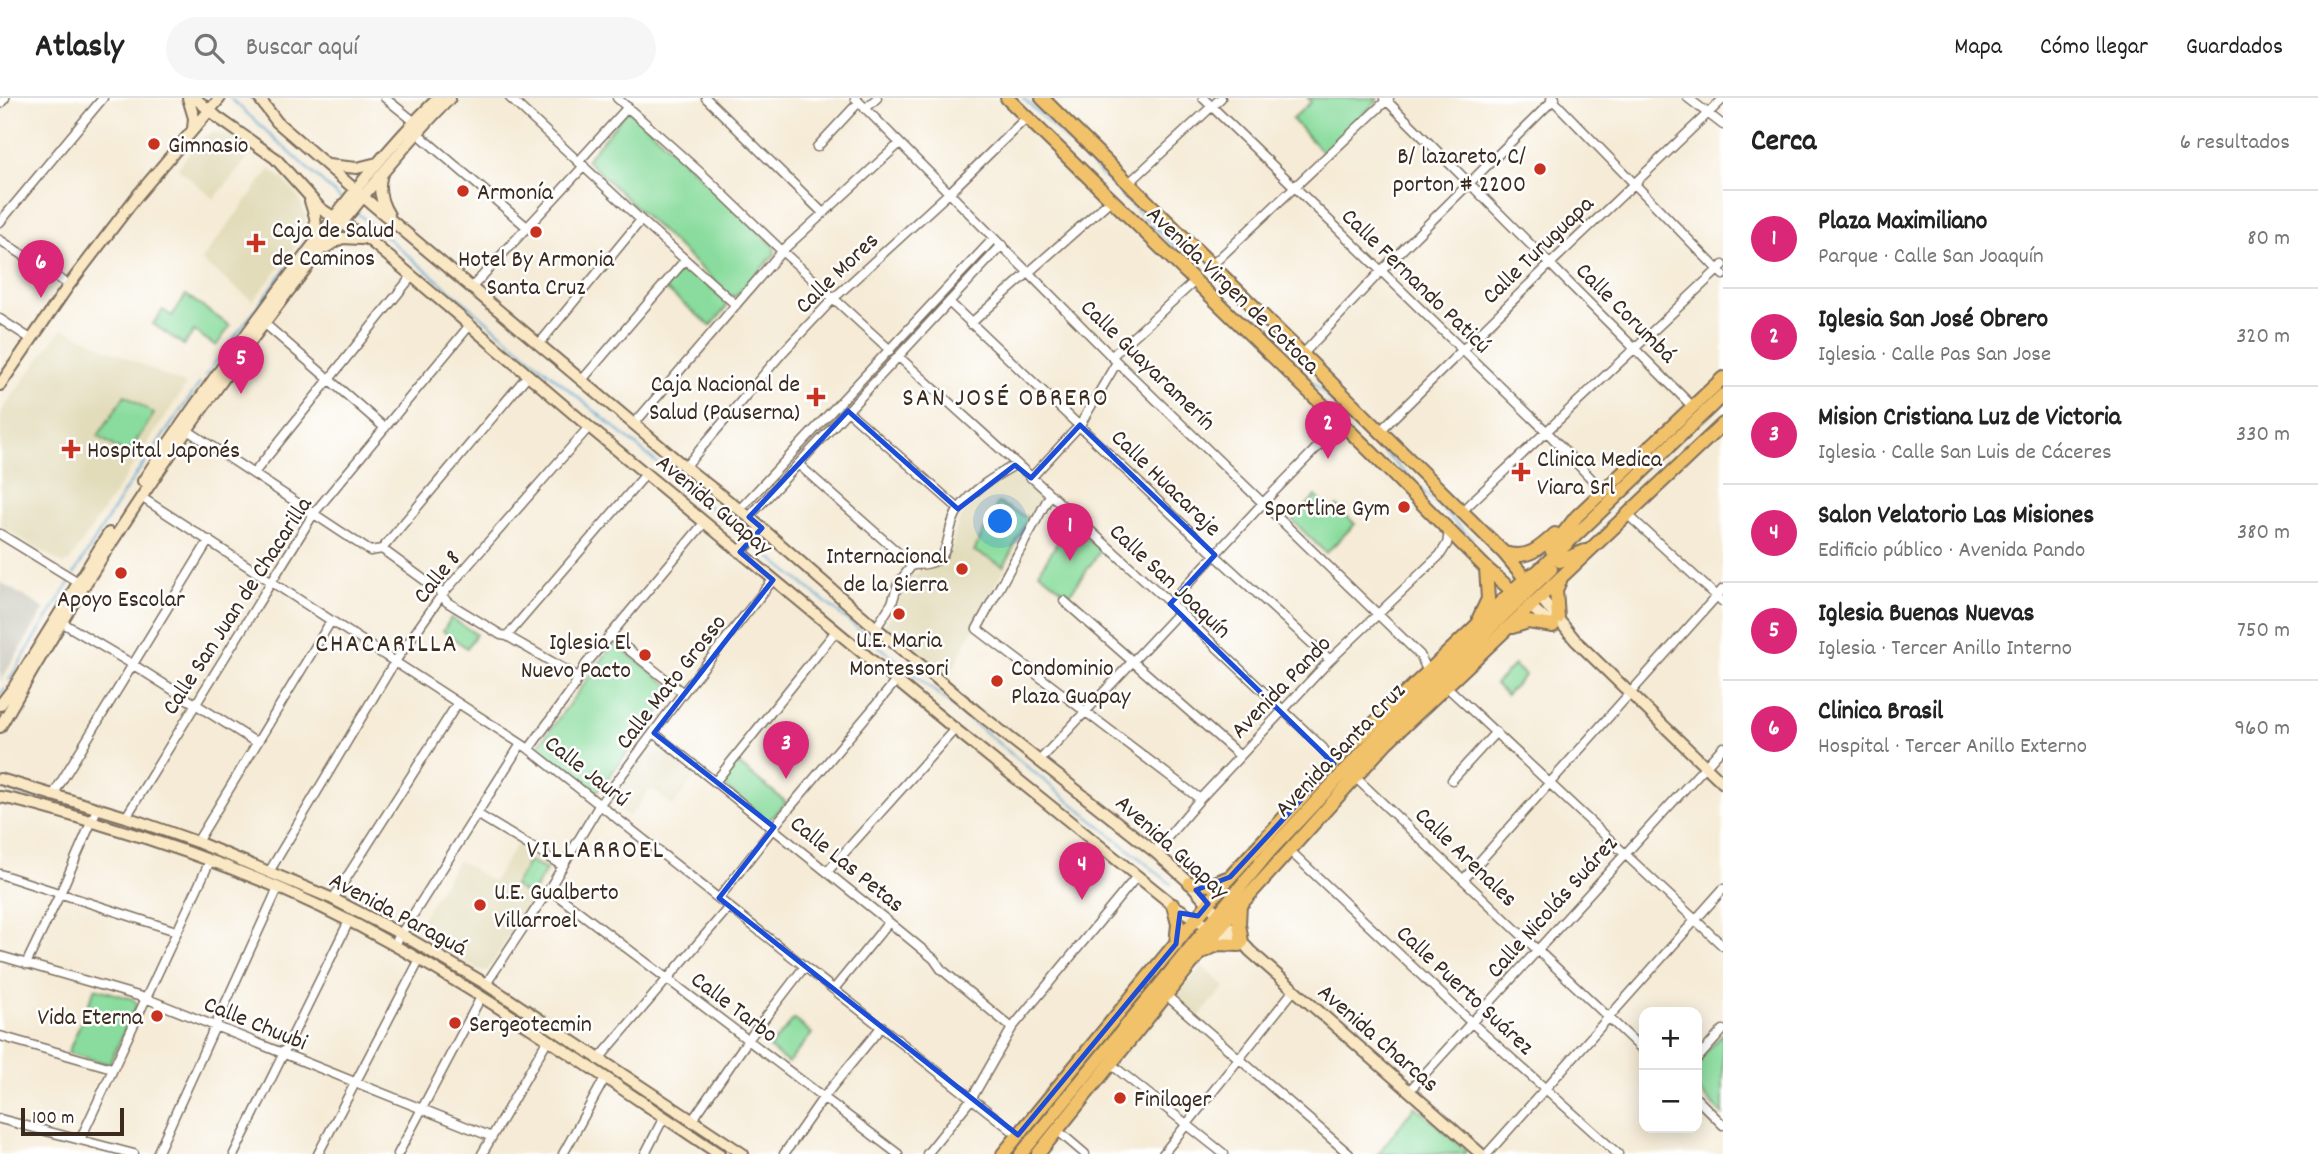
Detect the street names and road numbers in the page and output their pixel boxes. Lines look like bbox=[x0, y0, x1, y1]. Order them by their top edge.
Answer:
street label: Calle Turuguapa bbox=[1475, 188, 1603, 313]
street label: Avenida Virgen de Cotoca bbox=[1137, 199, 1327, 384]
street label: Calle Fernando Paticú bbox=[1332, 201, 1498, 363]
street label: Calle Mores bbox=[789, 225, 888, 323]
street label: Calle Corumbá bbox=[1566, 256, 1683, 373]
street label: Calle Guayaramerín bbox=[1071, 292, 1222, 440]
street label: Calle Huacaraje bbox=[1102, 422, 1228, 546]
street label: Avenida Guapay bbox=[647, 447, 780, 566]
street label: Calle San Juan de Chacarilla bbox=[155, 490, 322, 723]
street label: Calle San Joaquín bbox=[1100, 516, 1238, 648]
street label: Calle 8 bbox=[406, 544, 470, 612]
street label: Calle Mato Grosso bbox=[609, 608, 736, 758]
street label: Avenida Pando bbox=[1224, 629, 1340, 747]
street label: Avenida Santa Cruz bbox=[1268, 676, 1414, 826]
street label: Calle Jaurú bbox=[536, 728, 636, 817]
street label: Avenida Guapay bbox=[1107, 788, 1236, 910]
street label: Calle Arenales bbox=[1406, 800, 1524, 916]
street label: Calle Las Petas bbox=[781, 808, 911, 922]
street label: Calle Nicolás Suárez bbox=[1480, 829, 1627, 987]
street label: Avenida Paraguá bbox=[322, 865, 473, 966]
street label: Calle Puerto Suárez bbox=[1387, 918, 1541, 1064]
street label: Calle Tarbo bbox=[682, 964, 784, 1052]
street label: Avenida Charcas bbox=[1309, 977, 1445, 1102]
street label: Calle Chuubi bbox=[198, 989, 312, 1061]

